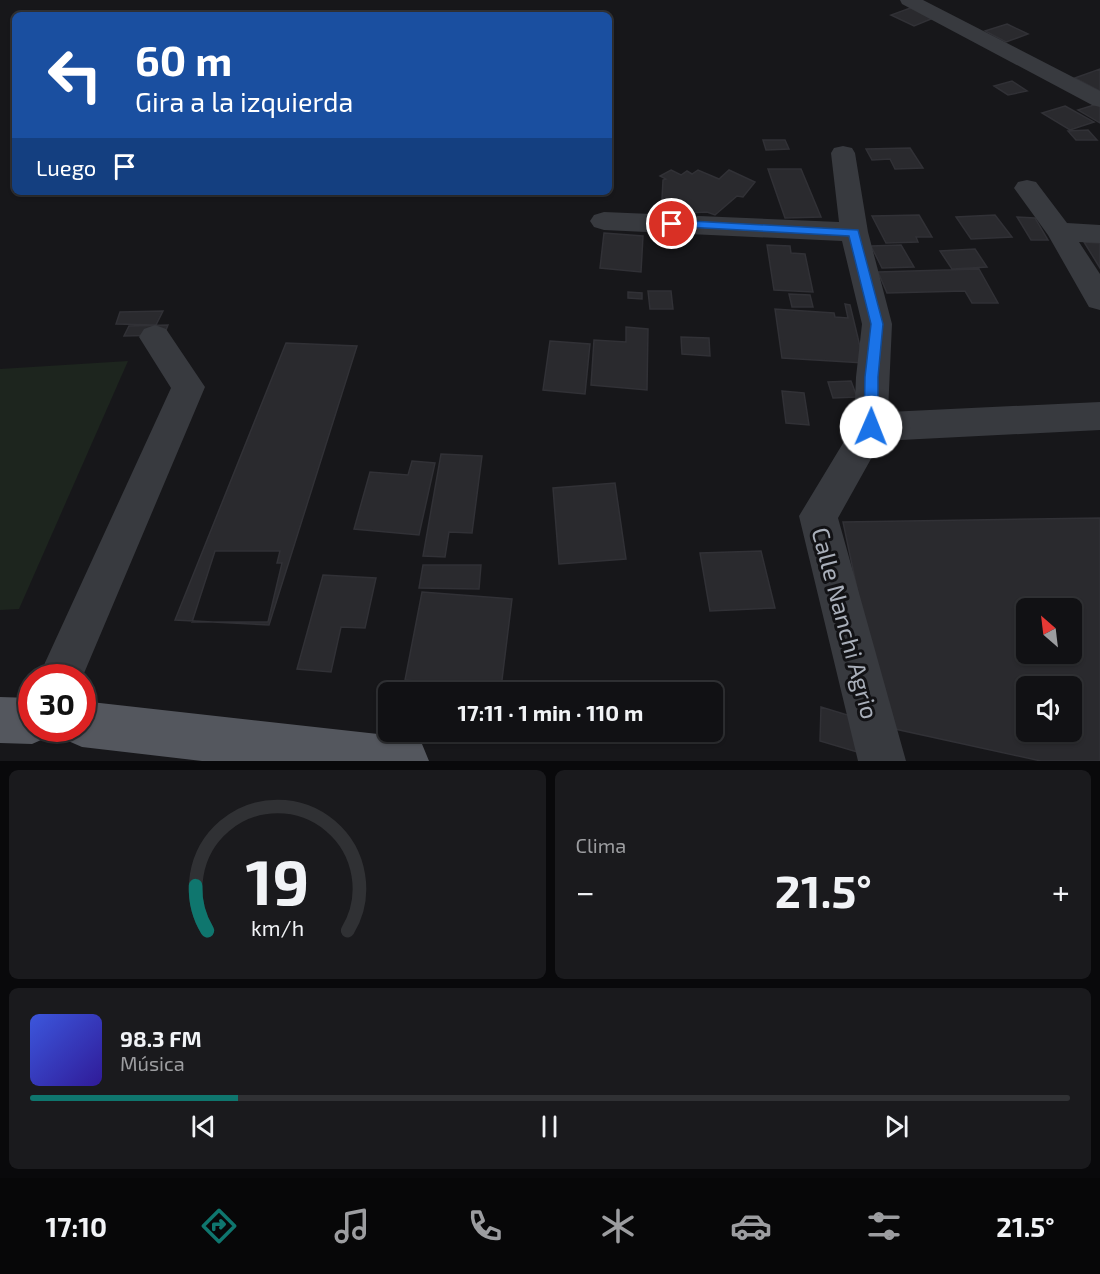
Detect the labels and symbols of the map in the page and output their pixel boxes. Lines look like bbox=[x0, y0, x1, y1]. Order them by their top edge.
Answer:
pin bbox=[646, 198, 697, 249]
position arrow bbox=[839, 395, 903, 459]
street label: Calle Nanchi Agrio bbox=[806, 524, 886, 722]
north arrow bbox=[1016, 598, 1082, 664]
speed limit sign: 30 bbox=[18, 664, 96, 742]

